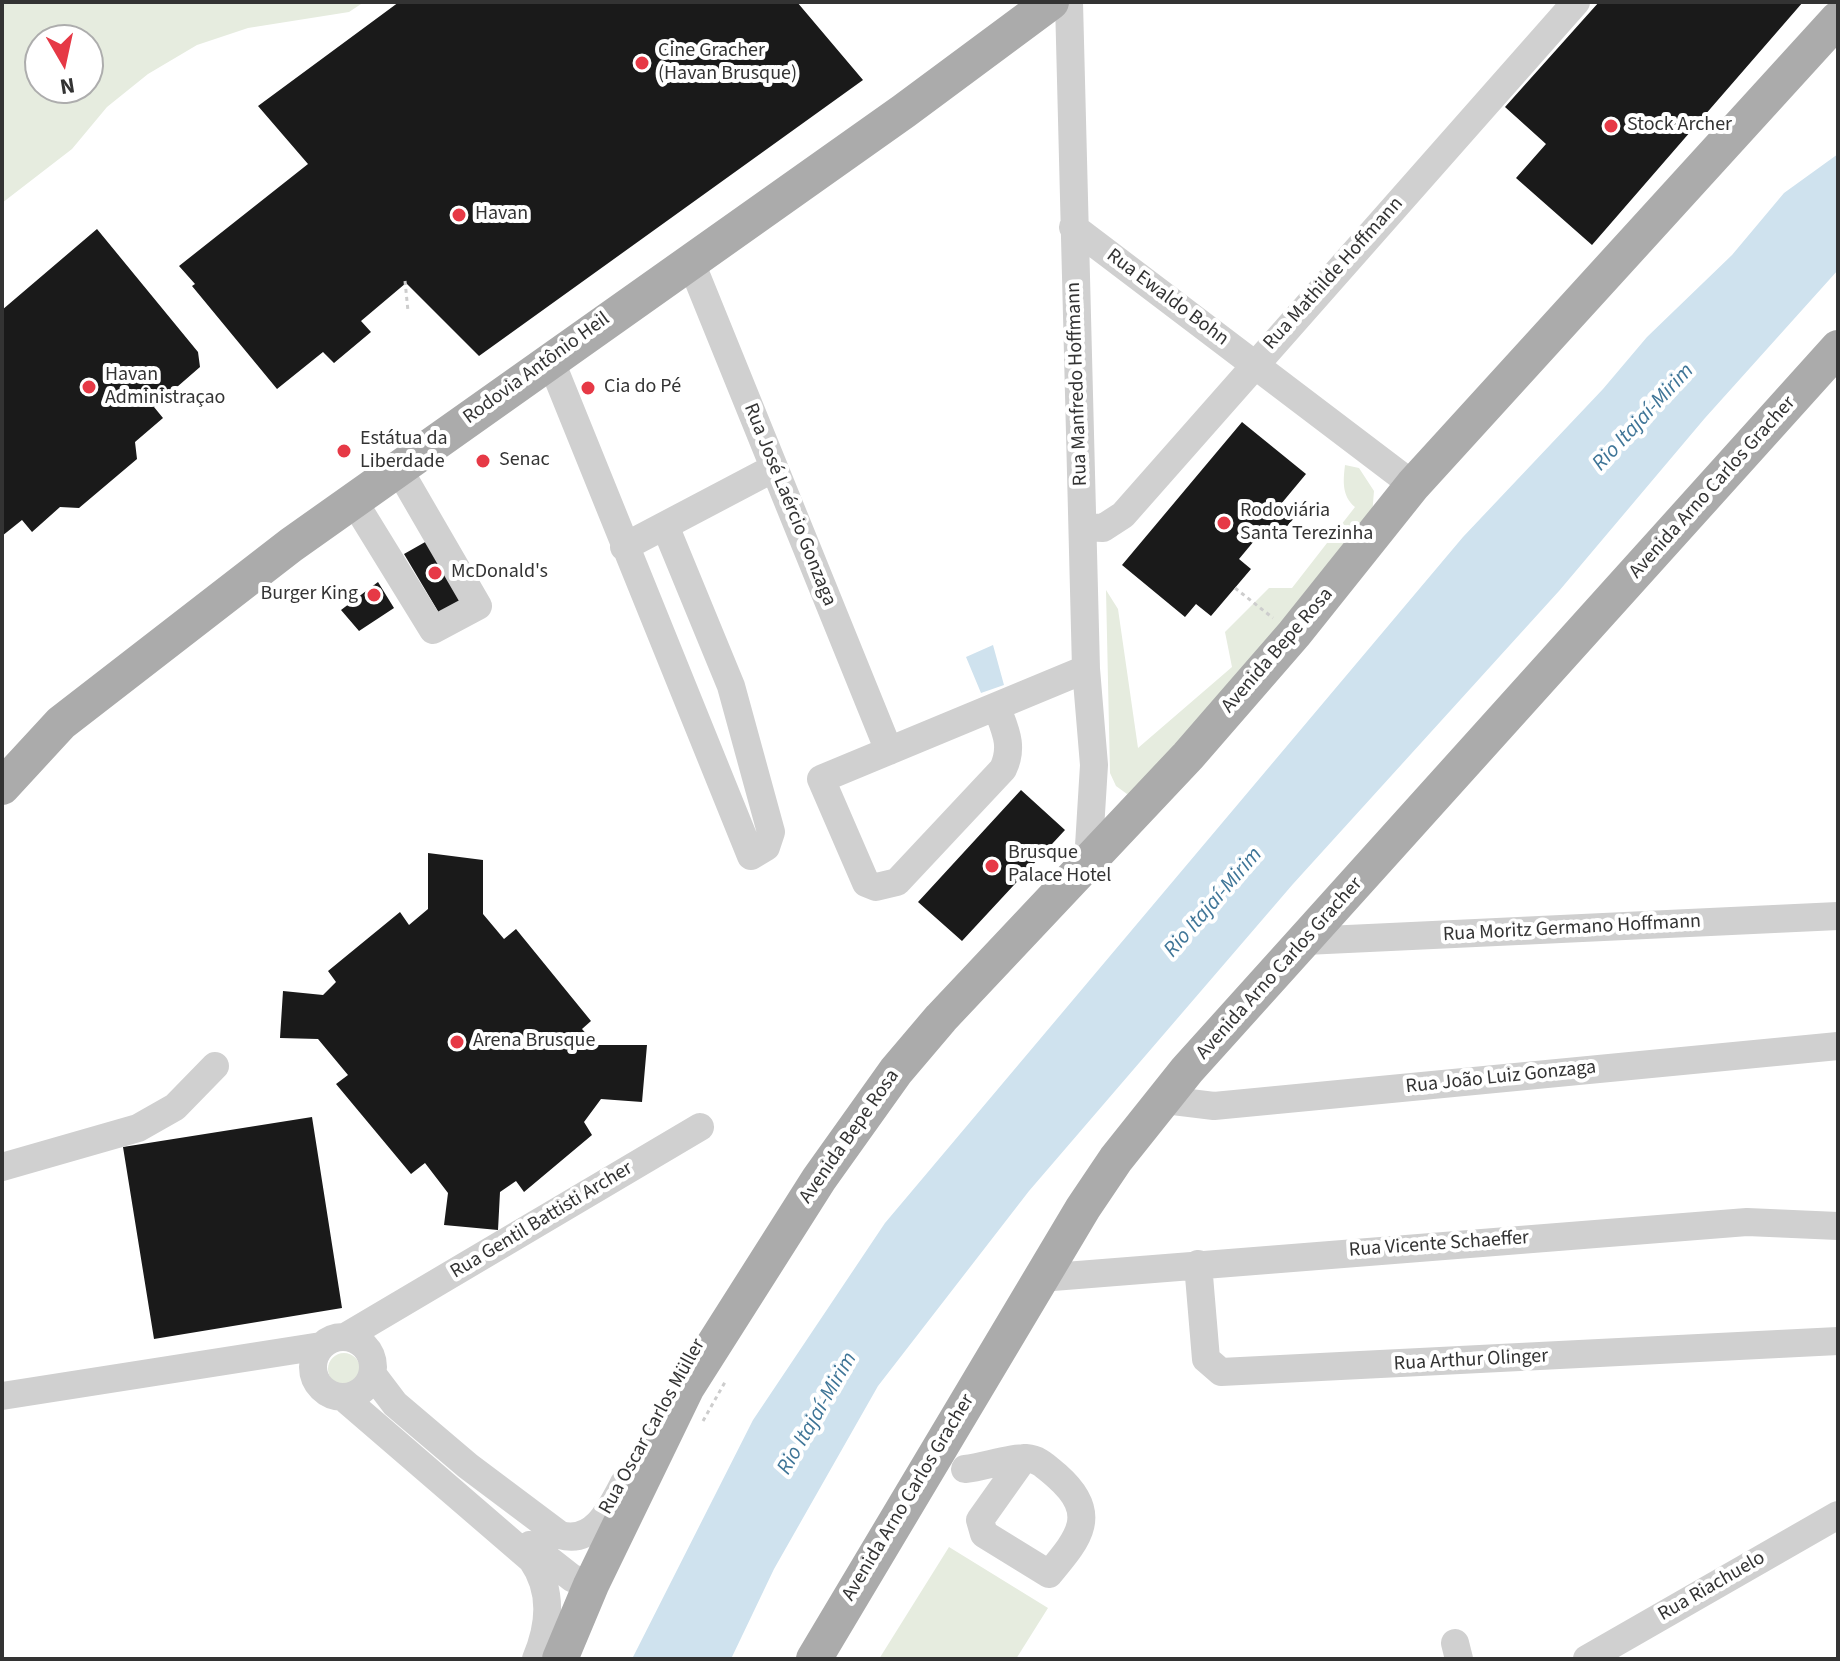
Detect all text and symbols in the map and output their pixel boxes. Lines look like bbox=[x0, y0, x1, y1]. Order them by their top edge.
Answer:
north arrow bbox=[24, 24, 104, 104]
place label: Cine Gracher (Havan Brusque) bbox=[658, 40, 797, 87]
marker: Cine Gracher (Havan Brusque) bbox=[633, 54, 651, 72]
text: N bbox=[58, 69, 77, 103]
place label: Stock Archer bbox=[1627, 114, 1732, 138]
marker: Stock Archer bbox=[1602, 117, 1620, 135]
street label: Rua Mathilde Hoffmann bbox=[1259, 193, 1409, 355]
place label: Havan bbox=[475, 203, 528, 227]
marker: Havan bbox=[450, 206, 468, 224]
street label: Rua Ewaldo Bohn bbox=[1101, 244, 1233, 352]
street label: Rua Manfredo Hoffmann bbox=[1062, 282, 1094, 486]
street label: Rodovia Antônio Heil bbox=[459, 308, 615, 430]
water label: Rio Itajaí-Mirim bbox=[1588, 359, 1700, 477]
place label: Havan Administraçao bbox=[105, 364, 225, 411]
place label: Cia do Pé bbox=[604, 376, 681, 400]
marker: Havan Administraçao bbox=[80, 378, 98, 396]
marker: Cia do Pé bbox=[579, 379, 597, 397]
street label: Avenida Arno Carlos Gracher bbox=[1625, 392, 1801, 584]
street label: Rua José Laércio Gonzaga bbox=[737, 400, 841, 610]
place label: Estátua da Liberdade bbox=[360, 428, 448, 475]
marker: Estátua da Liberdade bbox=[335, 442, 353, 460]
place label: Senac bbox=[499, 449, 550, 473]
marker: Senac bbox=[474, 452, 492, 470]
place label: Rodoviária Santa Terezinha bbox=[1240, 500, 1373, 547]
marker: Rodoviária Santa Terezinha bbox=[1215, 514, 1233, 532]
place label: McDonald's bbox=[451, 561, 548, 585]
marker: McDonald's bbox=[426, 564, 444, 582]
place label: Burger King bbox=[260, 583, 358, 607]
street label: Avenida Bepe Rosa bbox=[1217, 583, 1339, 719]
marker: Burger King bbox=[365, 586, 383, 604]
place label: Brusque Palace Hotel bbox=[1008, 842, 1111, 889]
water label: Rio Itajaí-Mirim bbox=[1159, 843, 1269, 963]
marker: Brusque Palace Hotel bbox=[983, 857, 1001, 875]
street label: Avenida Arno Carlos Gracher bbox=[1192, 873, 1368, 1065]
street label: Rua Moritz Germano Hoffmann bbox=[1442, 910, 1702, 948]
place label: Arena Brusque bbox=[473, 1030, 595, 1054]
marker: Arena Brusque bbox=[448, 1033, 466, 1051]
street label: Rua João Luiz Gonzaga bbox=[1405, 1056, 1597, 1100]
street label: Avenida Bepe Rosa bbox=[795, 1065, 905, 1209]
street label: Rua Gentil Battisti Archer bbox=[447, 1157, 637, 1285]
street label: Rua Vicente Schaeffer bbox=[1348, 1227, 1530, 1263]
street label: Rua Oscar Carlos Müller bbox=[595, 1335, 711, 1519]
street label: Rua Arthur Olinger bbox=[1393, 1345, 1549, 1377]
water label: Rio Itajaí-Mirim bbox=[772, 1348, 864, 1480]
street label: Avenida Arno Carlos Gracher bbox=[838, 1390, 980, 1606]
street label: Rua Riachuelo bbox=[1654, 1547, 1770, 1627]

